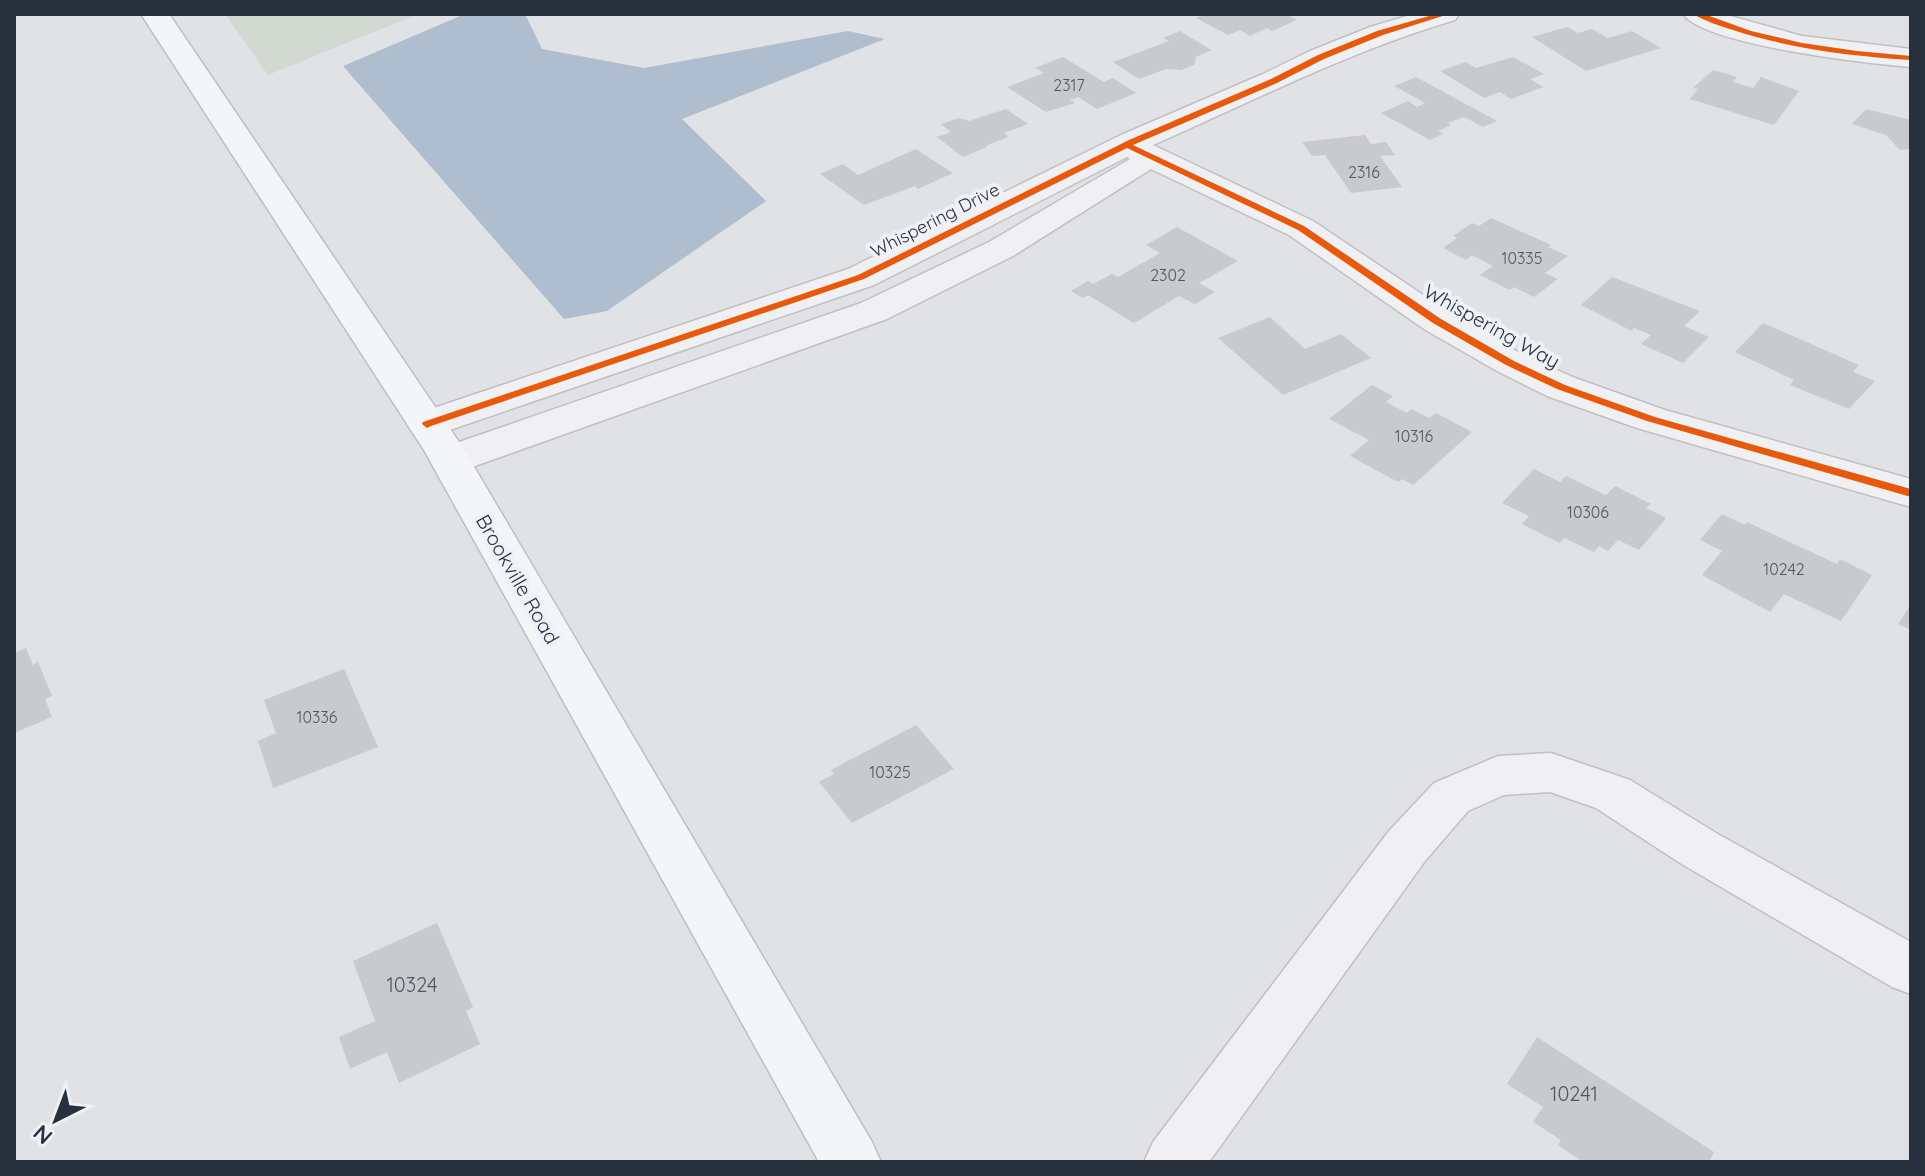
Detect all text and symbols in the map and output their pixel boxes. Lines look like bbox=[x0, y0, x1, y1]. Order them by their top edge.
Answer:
house number: 2317 bbox=[1053, 75, 1085, 95]
house number: 2316 bbox=[1348, 162, 1380, 182]
street label: Whispering Drive bbox=[867, 178, 1003, 262]
house number: 10335 bbox=[1502, 248, 1542, 268]
house number: 2302 bbox=[1150, 265, 1186, 285]
street label: Whispering Way bbox=[1420, 278, 1564, 374]
house number: 10316 bbox=[1395, 426, 1434, 446]
house number: 10306 bbox=[1567, 502, 1609, 522]
street label: Brookville Road bbox=[471, 510, 565, 648]
house number: 10242 bbox=[1763, 559, 1805, 579]
house number: 10336 bbox=[297, 707, 338, 727]
house number: 10325 bbox=[869, 762, 911, 782]
house number: 10324 bbox=[386, 972, 438, 997]
north arrow bbox=[16, 1080, 96, 1160]
house number: 10241 bbox=[1550, 1081, 1598, 1106]
text: N bbox=[27, 1119, 58, 1151]

